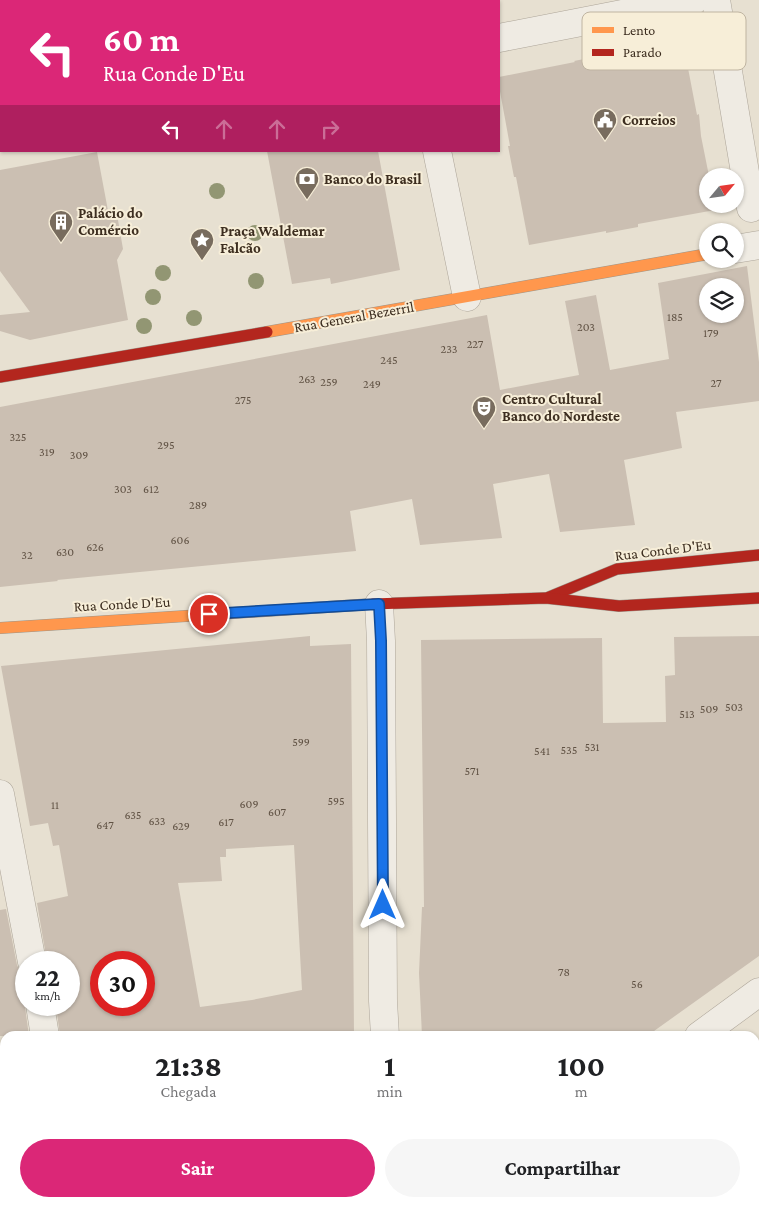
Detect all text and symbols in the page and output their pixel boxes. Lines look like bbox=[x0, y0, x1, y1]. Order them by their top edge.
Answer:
legend bbox=[582, 12, 746, 70]
icon: left bbox=[20, 20, 85, 85]
text: 60 m bbox=[103, 20, 180, 59]
text: Lento bbox=[623, 22, 655, 38]
text: Parado bbox=[623, 44, 662, 60]
text: Rua Conde D'Eu bbox=[103, 61, 245, 86]
public building icon: Correios bbox=[592, 107, 618, 141]
place label: Correios bbox=[622, 112, 676, 128]
icon: left bbox=[157, 115, 185, 143]
icon: ahead bbox=[210, 115, 238, 143]
icon: ahead bbox=[263, 115, 291, 143]
icon: right bbox=[316, 115, 344, 143]
bank icon: Banco do Brasil bbox=[294, 166, 320, 200]
north arrow bbox=[699, 168, 744, 212]
map controls bbox=[699, 168, 744, 323]
place label: Banco do Brasil bbox=[324, 171, 422, 187]
place label: Palácio do Comércio bbox=[78, 205, 143, 238]
building icon: Palácio do Comércio bbox=[48, 209, 74, 243]
place label: Praça Waldemar Falcão bbox=[220, 223, 325, 256]
button: search bbox=[699, 223, 744, 268]
place icon: Praça Waldemar Falcão bbox=[189, 227, 215, 261]
button: layers bbox=[699, 278, 744, 323]
street label: Rua General Bezerril bbox=[293, 299, 415, 335]
house number: 185 bbox=[667, 310, 683, 324]
house number: 203 bbox=[577, 320, 595, 334]
house number: 179 bbox=[703, 326, 719, 340]
house number: 227 bbox=[467, 337, 484, 351]
house number: 233 bbox=[440, 342, 458, 356]
house number: 245 bbox=[380, 353, 398, 367]
house number: 263 bbox=[298, 372, 316, 386]
house number: 259 bbox=[320, 375, 338, 389]
house number: 27 bbox=[710, 376, 722, 390]
house number: 249 bbox=[363, 377, 381, 391]
place label: Centro Cultural Banco do Nordeste bbox=[502, 391, 620, 424]
house number: 275 bbox=[235, 393, 251, 407]
theatre icon: Centro Cultural Banco do Nordeste bbox=[471, 395, 497, 429]
house number: 325 bbox=[9, 430, 27, 444]
house number: 295 bbox=[157, 438, 175, 452]
house number: 319 bbox=[39, 445, 55, 459]
house number: 309 bbox=[70, 448, 88, 462]
house number: 303 bbox=[114, 482, 132, 496]
house number: 612 bbox=[143, 482, 159, 496]
house number: 289 bbox=[189, 498, 207, 512]
house number: 606 bbox=[171, 533, 189, 547]
street label: Rua Conde D'Eu bbox=[614, 536, 712, 564]
house number: 626 bbox=[86, 540, 104, 554]
house number: 630 bbox=[56, 545, 74, 559]
house number: 32 bbox=[21, 548, 33, 562]
street label: Rua Conde D'Eu bbox=[73, 593, 171, 615]
pin bbox=[188, 593, 230, 635]
icon: arrive bbox=[195, 600, 223, 628]
house number: 503 bbox=[725, 700, 743, 714]
house number: 509 bbox=[700, 702, 718, 716]
house number: 513 bbox=[679, 707, 695, 721]
house number: 599 bbox=[292, 735, 310, 749]
house number: 531 bbox=[584, 740, 600, 754]
house number: 535 bbox=[561, 743, 577, 757]
house number: 541 bbox=[534, 744, 550, 758]
house number: 571 bbox=[465, 764, 479, 778]
house number: 595 bbox=[327, 794, 345, 808]
house number: 609 bbox=[240, 797, 258, 811]
house number: 11 bbox=[51, 798, 59, 812]
house number: 607 bbox=[268, 805, 287, 819]
house number: 635 bbox=[124, 808, 142, 822]
house number: 633 bbox=[148, 814, 166, 828]
house number: 617 bbox=[218, 815, 234, 829]
house number: 647 bbox=[96, 818, 114, 832]
house number: 629 bbox=[172, 819, 190, 833]
position arrow bbox=[356, 878, 408, 930]
speed limit sign: 30 bbox=[90, 951, 155, 1016]
text: 22 bbox=[35, 964, 60, 991]
house number: 78 bbox=[558, 965, 570, 979]
house number: 56 bbox=[631, 977, 643, 991]
text: km/h bbox=[35, 989, 60, 1003]
text: 21:38 bbox=[155, 1049, 222, 1082]
text: 1 bbox=[384, 1049, 395, 1082]
text: 100 bbox=[557, 1049, 605, 1082]
text: Chegada bbox=[160, 1083, 216, 1100]
text: min bbox=[377, 1083, 402, 1100]
text: m bbox=[575, 1083, 588, 1100]
button: Sair bbox=[20, 1139, 375, 1197]
button: Compartilhar bbox=[385, 1139, 740, 1197]

